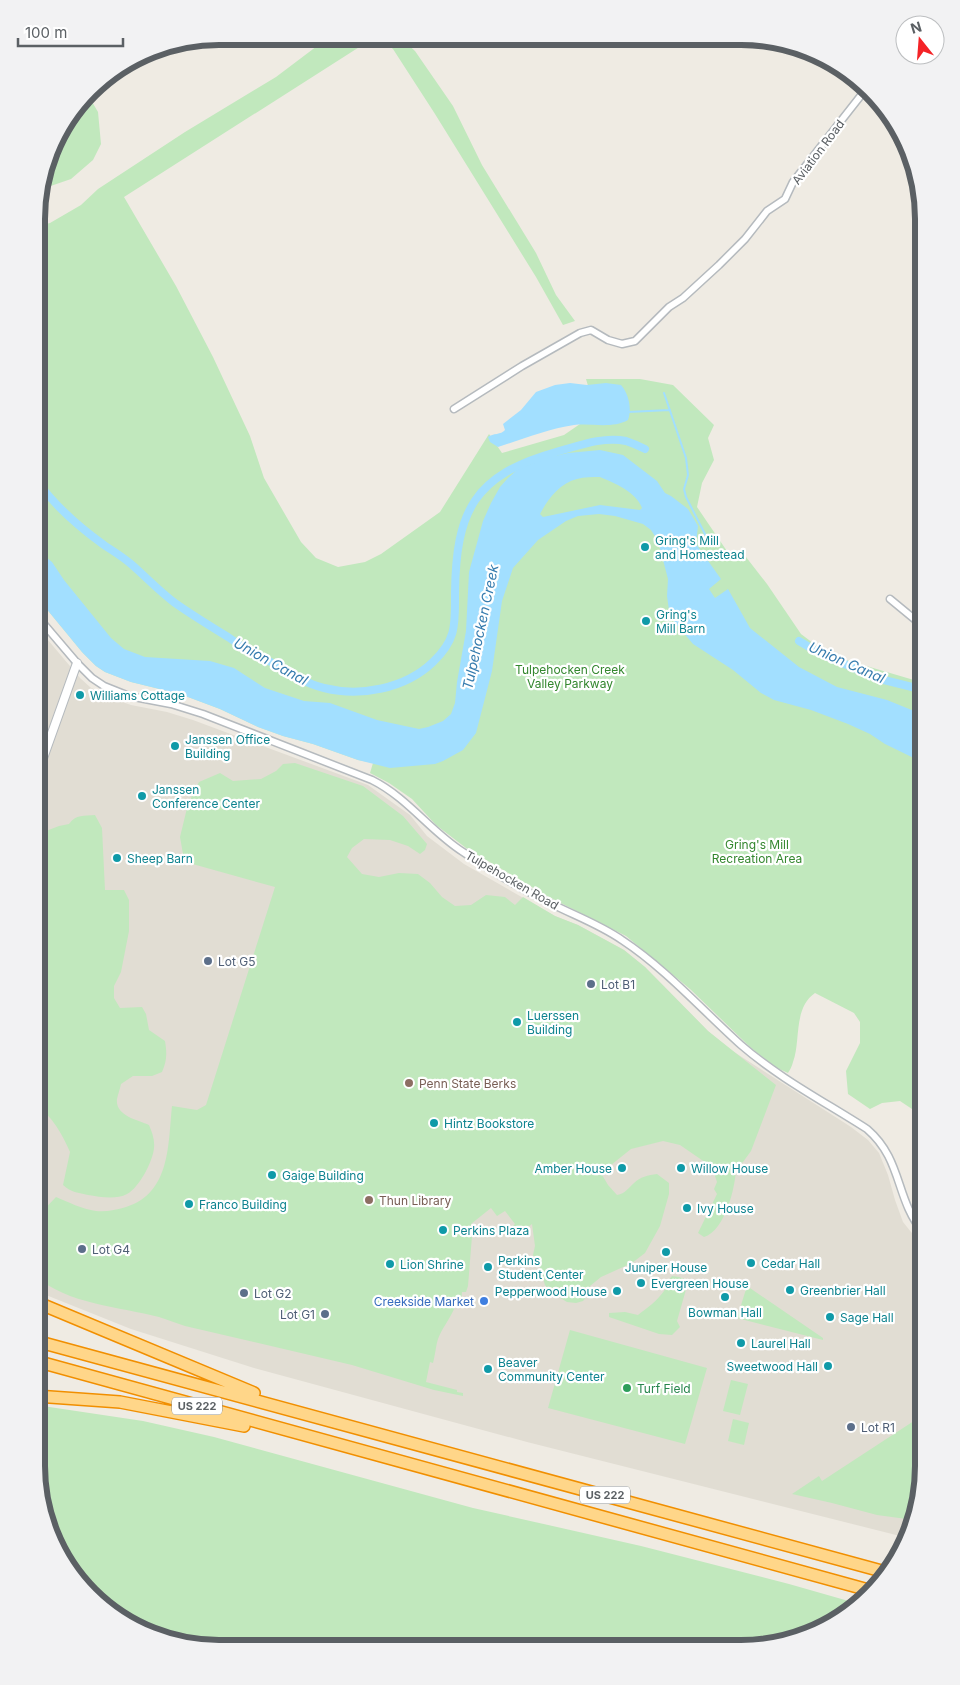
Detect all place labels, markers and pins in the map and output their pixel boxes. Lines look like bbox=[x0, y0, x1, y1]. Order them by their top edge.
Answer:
place label: Gring's Mill and Homestead bbox=[655, 533, 745, 562]
marker: Gring's Mill and Homestead bbox=[639, 541, 651, 553]
place label: Gring's Mill Barn bbox=[656, 607, 705, 636]
marker: Gring's Mill Barn bbox=[640, 615, 652, 627]
place label: Williams Cottage bbox=[90, 688, 185, 703]
marker: Williams Cottage bbox=[74, 689, 86, 701]
place label: Janssen Office Building bbox=[185, 732, 270, 761]
marker: Janssen Office Building bbox=[169, 740, 181, 752]
place label: Janssen Conference Center bbox=[152, 782, 260, 811]
marker: Janssen Conference Center bbox=[136, 790, 148, 802]
place label: Sheep Barn bbox=[127, 851, 193, 866]
marker: Sheep Barn bbox=[111, 852, 123, 864]
place label: Lot G5 bbox=[218, 954, 256, 969]
marker: Lot G5 bbox=[202, 955, 214, 967]
place label: Lot B1 bbox=[601, 977, 635, 992]
marker: Lot B1 bbox=[585, 978, 597, 990]
place label: Luerssen Building bbox=[527, 1008, 579, 1037]
marker: Luerssen Building bbox=[511, 1016, 523, 1028]
place label: Penn State Berks bbox=[419, 1076, 516, 1091]
marker: Penn State Berks bbox=[403, 1077, 415, 1089]
place label: Hintz Bookstore bbox=[444, 1116, 534, 1131]
marker: Hintz Bookstore bbox=[428, 1117, 440, 1129]
place label: Amber House bbox=[534, 1161, 612, 1176]
place label: Willow House bbox=[691, 1161, 768, 1176]
marker: Amber House bbox=[616, 1162, 628, 1174]
marker: Willow House bbox=[675, 1162, 687, 1174]
place label: Gaige Building bbox=[282, 1168, 364, 1183]
marker: Gaige Building bbox=[266, 1169, 278, 1181]
place label: Thun Library bbox=[379, 1193, 451, 1208]
marker: Thun Library bbox=[363, 1194, 375, 1206]
place label: Franco Building bbox=[199, 1197, 287, 1212]
marker: Franco Building bbox=[183, 1198, 195, 1210]
place label: Ivy House bbox=[697, 1201, 754, 1216]
marker: Ivy House bbox=[681, 1202, 693, 1214]
place label: Perkins Plaza bbox=[453, 1223, 529, 1238]
marker: Perkins Plaza bbox=[437, 1224, 449, 1236]
place label: Lot G4 bbox=[92, 1242, 130, 1257]
marker: Lot G4 bbox=[76, 1243, 88, 1255]
marker: Juniper House bbox=[660, 1246, 672, 1258]
place label: Perkins Student Center bbox=[498, 1253, 584, 1282]
place label: Cedar Hall bbox=[761, 1256, 820, 1271]
place label: Lion Shrine bbox=[400, 1257, 464, 1272]
marker: Cedar Hall bbox=[745, 1257, 757, 1269]
marker: Lion Shrine bbox=[384, 1258, 396, 1270]
place label: Juniper House bbox=[625, 1260, 707, 1275]
marker: Perkins Student Center bbox=[482, 1261, 494, 1273]
place label: Evergreen House bbox=[651, 1276, 749, 1291]
marker: Evergreen House bbox=[635, 1277, 647, 1289]
place label: Greenbrier Hall bbox=[800, 1283, 886, 1298]
place label: Pepperwood House bbox=[495, 1284, 607, 1299]
marker: Greenbrier Hall bbox=[784, 1284, 796, 1296]
marker: Pepperwood House bbox=[611, 1285, 623, 1297]
place label: Lot G2 bbox=[254, 1286, 292, 1301]
marker: Lot G2 bbox=[238, 1287, 250, 1299]
marker: Bowman Hall bbox=[719, 1291, 731, 1303]
place label: Creekside Market bbox=[374, 1294, 474, 1309]
marker: Creekside Market bbox=[478, 1295, 490, 1307]
place label: Bowman Hall bbox=[688, 1305, 762, 1320]
place label: Lot G1 bbox=[280, 1307, 315, 1322]
marker: Lot G1 bbox=[319, 1308, 331, 1320]
place label: Sage Hall bbox=[840, 1310, 894, 1325]
marker: Sage Hall bbox=[824, 1311, 836, 1323]
place label: Laurel Hall bbox=[751, 1336, 811, 1351]
marker: Laurel Hall bbox=[735, 1337, 747, 1349]
place label: Beaver Community Center bbox=[498, 1355, 605, 1384]
place label: Sweetwood Hall bbox=[726, 1359, 818, 1374]
marker: Sweetwood Hall bbox=[822, 1360, 834, 1372]
marker: Beaver Community Center bbox=[482, 1363, 494, 1375]
place label: Turf Field bbox=[637, 1381, 691, 1396]
marker: Turf Field bbox=[621, 1382, 633, 1394]
place label: Lot R1 bbox=[861, 1420, 895, 1435]
marker: Lot R1 bbox=[845, 1421, 857, 1433]

